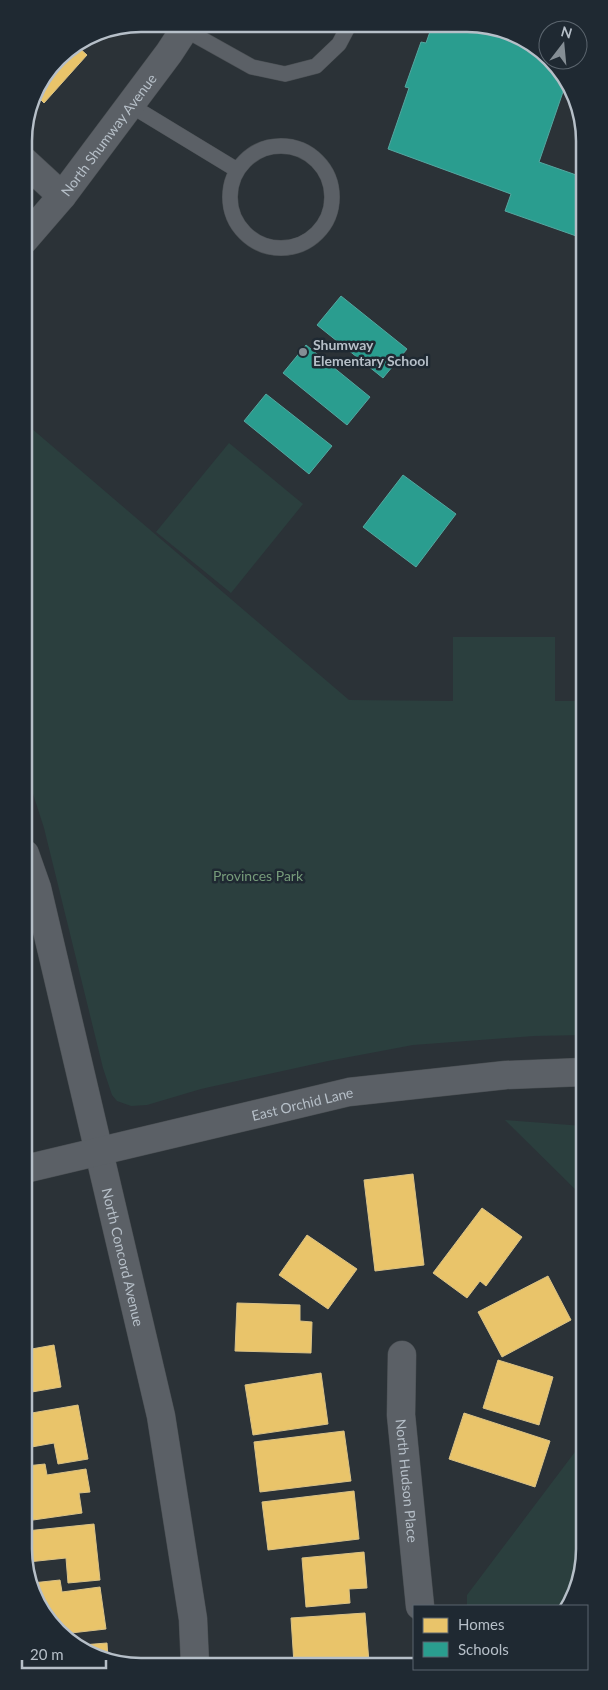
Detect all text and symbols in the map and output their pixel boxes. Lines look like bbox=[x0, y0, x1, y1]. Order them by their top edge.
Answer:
north arrow bbox=[538, 20, 588, 70]
text: N bbox=[559, 22, 574, 42]
street label: North Shumway Avenue bbox=[57, 70, 159, 199]
place label: Shumway Elementary School bbox=[313, 336, 429, 369]
marker: Shumway Elementary School bbox=[297, 346, 309, 358]
park label: Provinces Park bbox=[213, 867, 304, 884]
street label: East Orchid Lane bbox=[250, 1083, 354, 1123]
street label: North Concord Avenue bbox=[99, 1186, 148, 1328]
street label: North Hudson Place bbox=[393, 1418, 422, 1543]
legend bbox=[413, 1605, 588, 1670]
text: Homes bbox=[458, 1615, 504, 1633]
scale bar bbox=[22, 1638, 106, 1670]
text: Schools bbox=[458, 1640, 509, 1658]
text: 20 m bbox=[30, 1645, 64, 1663]

